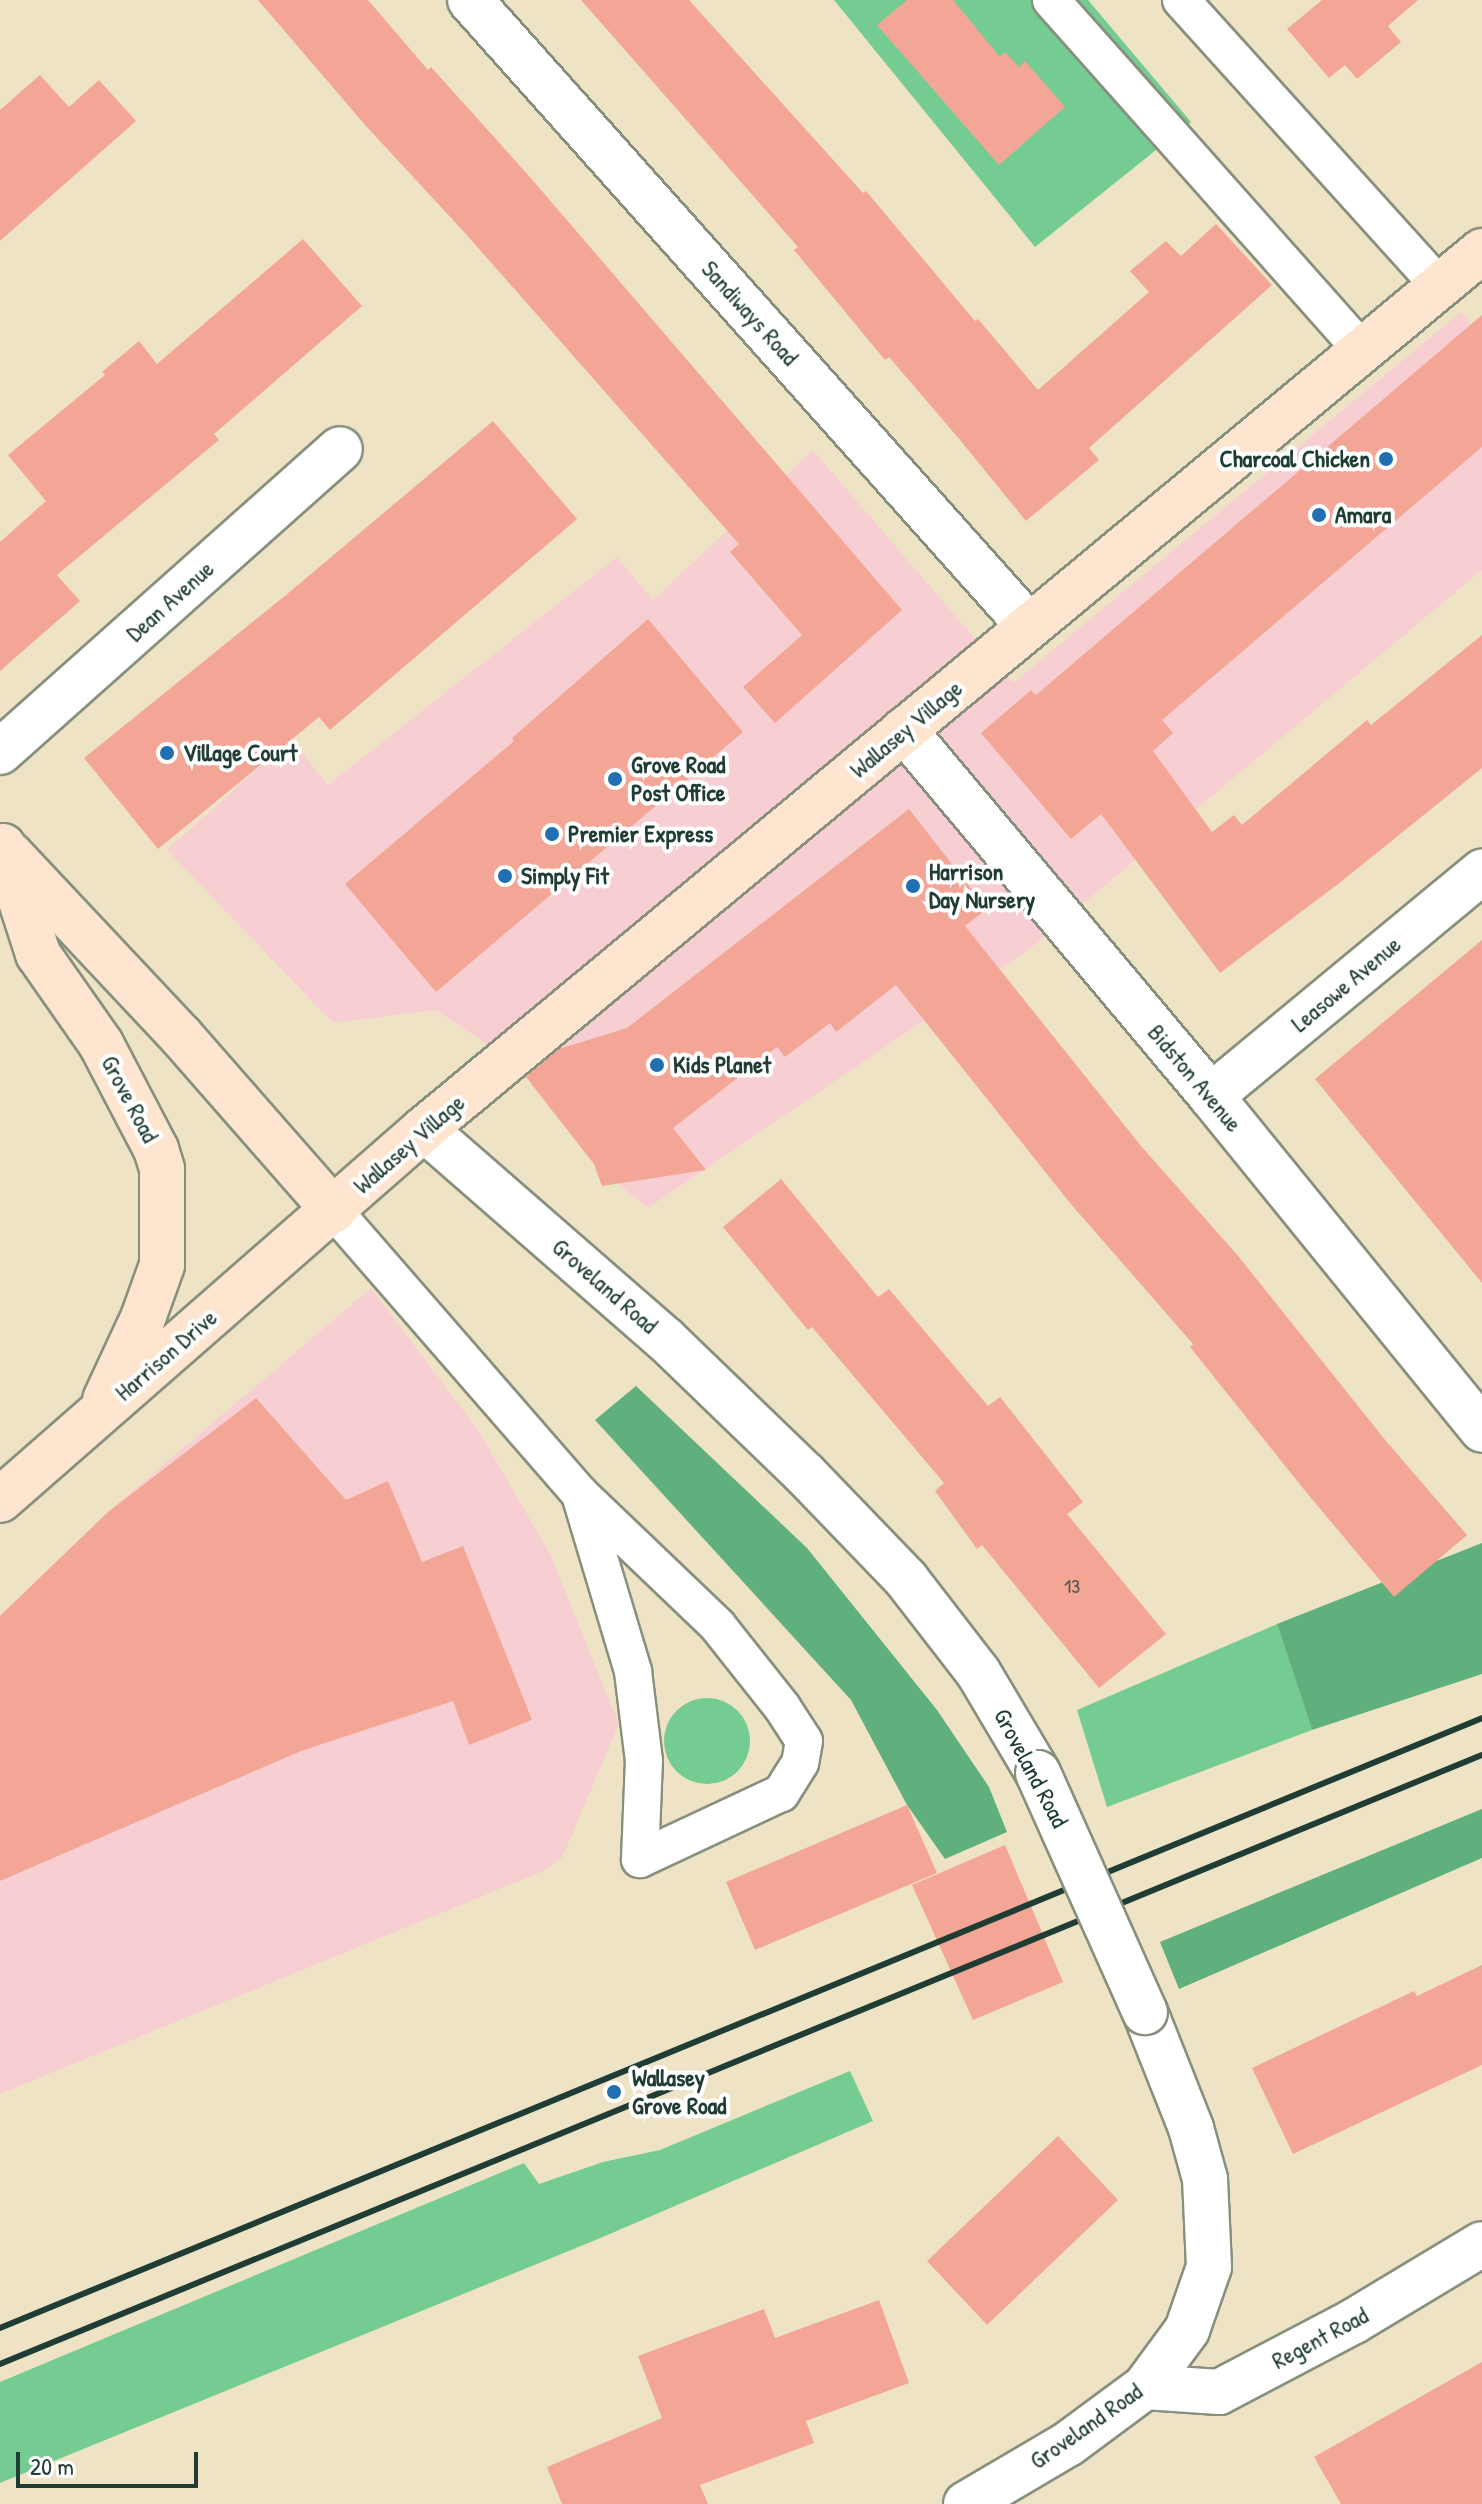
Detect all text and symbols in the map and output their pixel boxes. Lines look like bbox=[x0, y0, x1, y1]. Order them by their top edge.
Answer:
street label: Sandiways Road bbox=[696, 255, 804, 371]
place label: Charcoal Chicken bbox=[1220, 445, 1370, 473]
marker: Charcoal Chicken bbox=[1377, 450, 1395, 468]
place label: Amara bbox=[1335, 501, 1391, 529]
marker: Amara bbox=[1310, 506, 1328, 524]
street label: Dean Avenue bbox=[120, 554, 220, 648]
street label: Wallasey Village bbox=[844, 674, 968, 784]
place label: Village Court bbox=[183, 739, 297, 767]
marker: Village Court bbox=[158, 744, 176, 762]
place label: Grove Road Post Office bbox=[631, 751, 725, 807]
marker: Grove Road Post Office bbox=[606, 770, 624, 788]
place label: Premier Express bbox=[568, 820, 713, 848]
marker: Premier Express bbox=[543, 825, 561, 843]
place label: Harrison Day Nursery bbox=[929, 858, 1035, 914]
place label: Simply Fit bbox=[521, 862, 609, 890]
marker: Simply Fit bbox=[496, 867, 514, 885]
marker: Harrison Day Nursery bbox=[904, 877, 922, 895]
street label: Leasowe Avenue bbox=[1285, 930, 1407, 1038]
street label: Bidston Avenue bbox=[1142, 1018, 1248, 1138]
street label: Grove Road bbox=[95, 1051, 165, 1147]
place label: Kids Planet bbox=[673, 1051, 771, 1079]
marker: Kids Planet bbox=[648, 1056, 666, 1074]
street label: Wallasey Village bbox=[348, 1088, 470, 1200]
street label: Groveland Road bbox=[546, 1232, 664, 1340]
street label: Harrison Drive bbox=[109, 1303, 223, 1407]
house number: 13 bbox=[1064, 1573, 1080, 1597]
street label: Groveland Road bbox=[988, 1704, 1074, 1832]
place label: Wallasey Grove Road bbox=[632, 2064, 726, 2120]
marker: Wallasey Grove Road bbox=[603, 2081, 625, 2103]
street label: Regent Road bbox=[1267, 2301, 1373, 2375]
street label: Groveland Road bbox=[1024, 2377, 1148, 2475]
scale bar bbox=[20, 2436, 202, 2486]
text: 20 m bbox=[30, 2450, 74, 2482]

